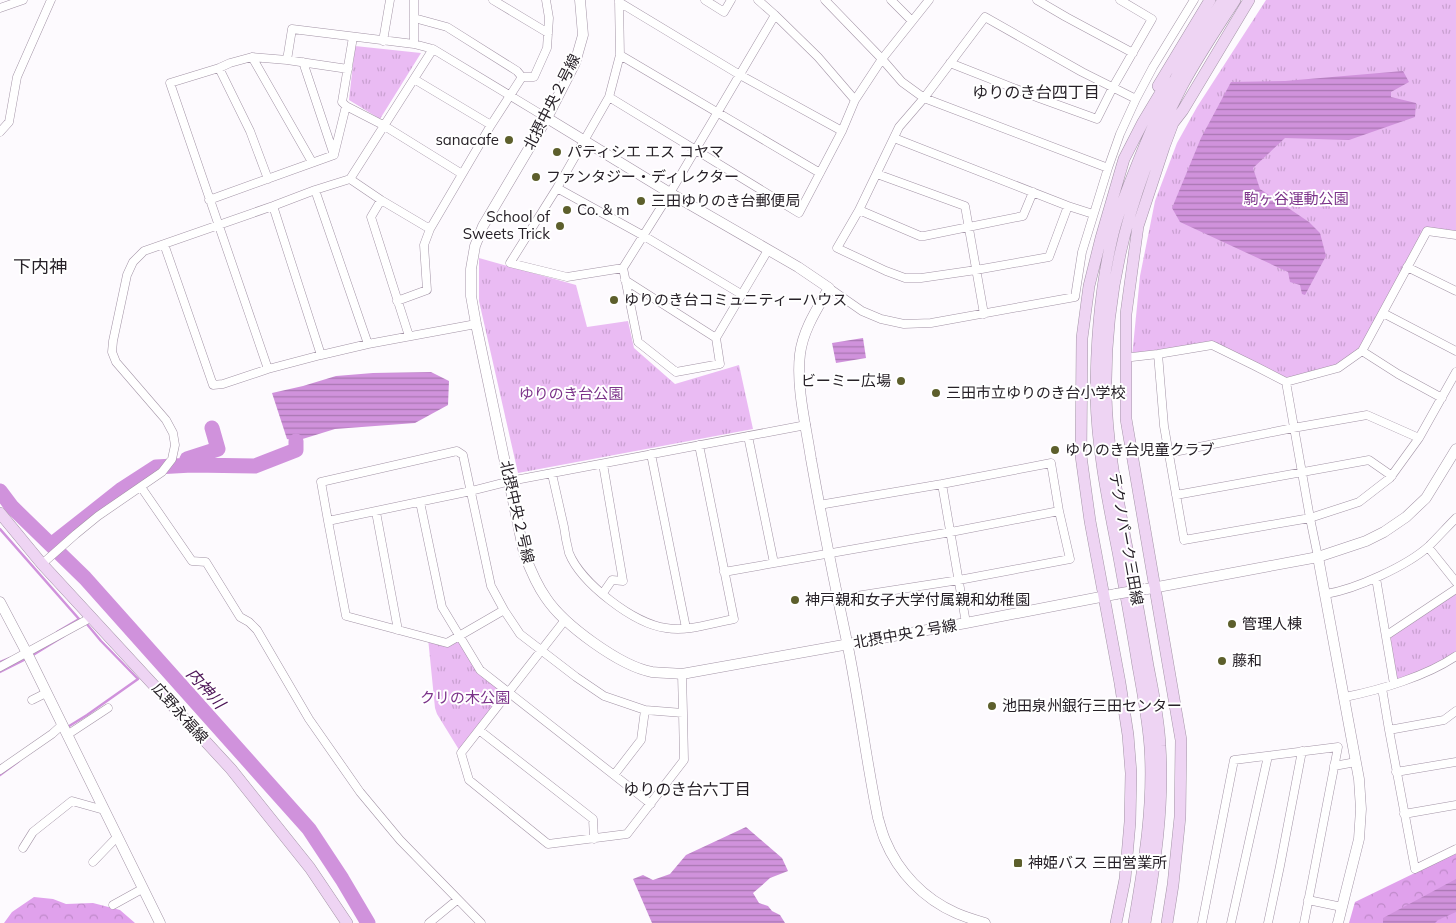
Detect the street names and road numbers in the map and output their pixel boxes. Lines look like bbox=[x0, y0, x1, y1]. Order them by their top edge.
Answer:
street label: 北摂中央２号線 bbox=[519, 51, 584, 153]
street label: 北摂中央２号線 bbox=[496, 459, 539, 565]
street label: テクノパーク三田線 bbox=[1105, 471, 1147, 607]
street label: 北摂中央２号線 bbox=[852, 615, 958, 652]
street label: 広野永福線 bbox=[148, 678, 213, 747]

